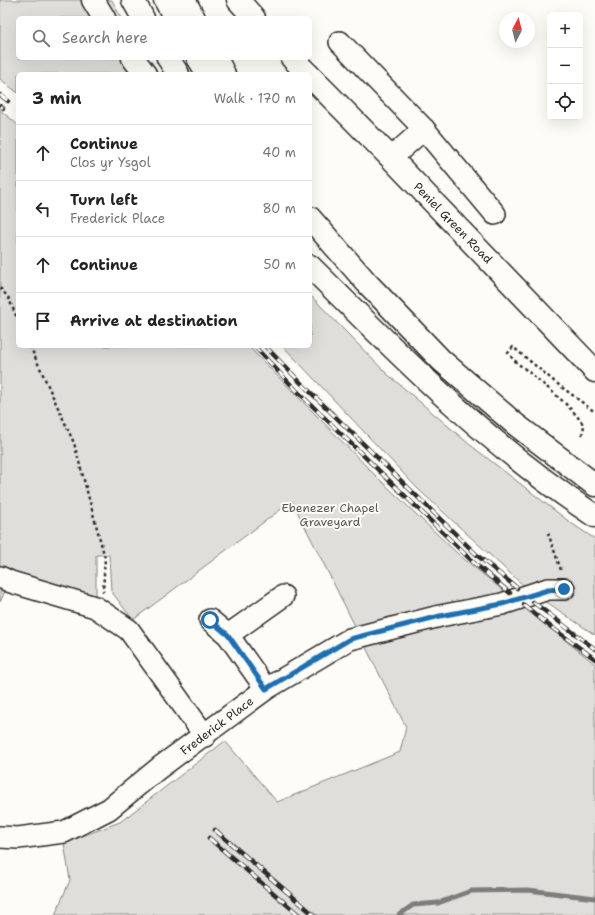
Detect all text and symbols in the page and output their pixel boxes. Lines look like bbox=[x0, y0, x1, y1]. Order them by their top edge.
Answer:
north arrow bbox=[499, 12, 535, 48]
map controls bbox=[547, 12, 583, 120]
button: + bbox=[547, 12, 583, 48]
search box bbox=[16, 16, 312, 60]
icon: search bbox=[30, 27, 52, 49]
text: Search here bbox=[62, 28, 148, 48]
button: − bbox=[547, 48, 583, 84]
button: locate bbox=[547, 84, 583, 120]
text: 3 min bbox=[32, 87, 82, 109]
text: Walk · 170 m bbox=[214, 90, 296, 107]
text: Continue bbox=[70, 134, 138, 154]
icon: ahead bbox=[32, 142, 54, 164]
text: 40 m bbox=[262, 144, 296, 161]
text: Clos yr Ysgol bbox=[70, 154, 151, 171]
street label: Peniel Green Road bbox=[410, 179, 496, 267]
text: Turn left bbox=[70, 190, 138, 210]
icon: left bbox=[32, 198, 54, 220]
text: 80 m bbox=[262, 200, 296, 217]
text: Frederick Place bbox=[70, 210, 165, 227]
icon: ahead bbox=[32, 254, 54, 276]
text: Continue bbox=[70, 255, 138, 275]
text: 50 m bbox=[263, 256, 296, 273]
icon: arrive bbox=[32, 310, 54, 332]
text: Arrive at destination bbox=[70, 311, 238, 331]
park label: Ebenezer Chapel Graveyard bbox=[281, 500, 379, 530]
route end bbox=[555, 580, 573, 598]
route start bbox=[201, 611, 219, 629]
street label: Frederick Place bbox=[177, 693, 257, 759]

